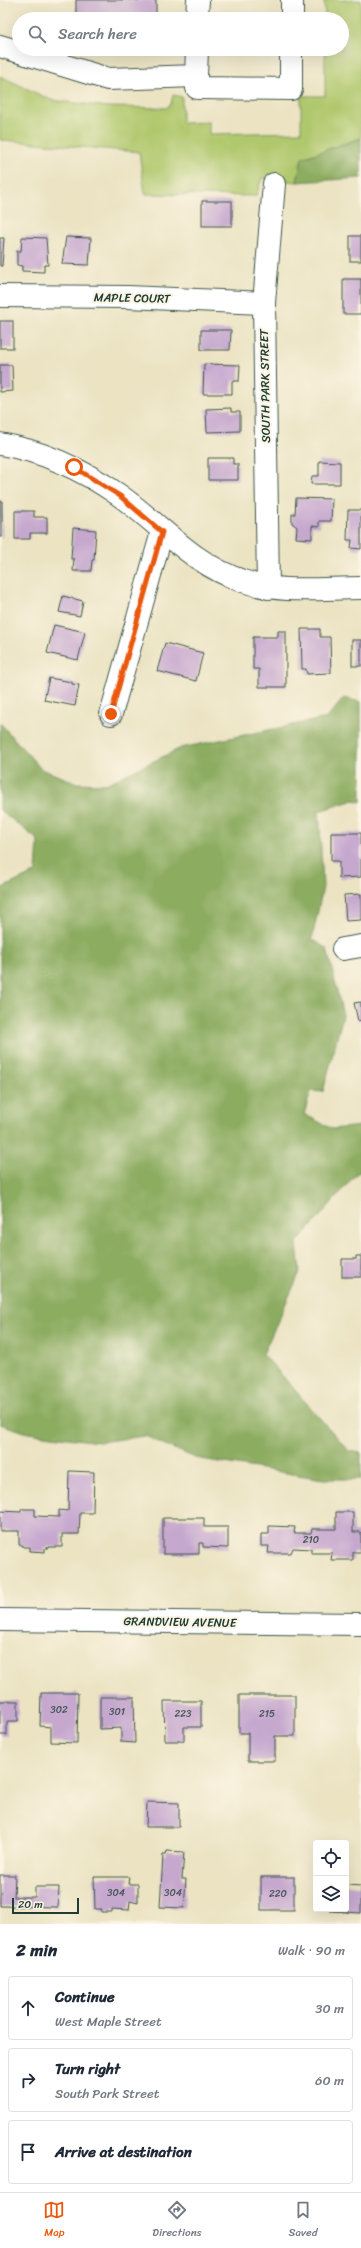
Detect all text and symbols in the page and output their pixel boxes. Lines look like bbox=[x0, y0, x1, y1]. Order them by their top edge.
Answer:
search box bbox=[12, 12, 349, 56]
text: Search here bbox=[58, 21, 137, 47]
icon: search bbox=[26, 23, 48, 45]
street label: MAPLE COURT bbox=[94, 286, 171, 310]
street label: SOUTH PARK STREET bbox=[253, 328, 277, 443]
route start bbox=[65, 458, 83, 476]
route end bbox=[102, 705, 120, 723]
house number: 210 bbox=[303, 1531, 319, 1549]
street label: GRANDVIEW AVENUE bbox=[123, 1610, 238, 1634]
house number: 302 bbox=[50, 1701, 68, 1719]
house number: 301 bbox=[109, 1703, 125, 1721]
house number: 223 bbox=[174, 1705, 192, 1723]
house number: 215 bbox=[259, 1705, 275, 1723]
map controls bbox=[313, 1840, 349, 1912]
button: locate bbox=[313, 1840, 349, 1876]
button: layers bbox=[313, 1876, 349, 1912]
house number: 304 bbox=[107, 1884, 125, 1902]
house number: 304 bbox=[164, 1884, 182, 1902]
house number: 220 bbox=[269, 1885, 287, 1903]
text: 20 m bbox=[18, 1895, 43, 1914]
scale bar bbox=[12, 1896, 79, 1915]
text: 2 min bbox=[16, 1935, 57, 1965]
text: Walk · 90 m bbox=[278, 1939, 345, 1962]
text: Continue bbox=[55, 1984, 115, 2010]
icon: ahead bbox=[17, 1997, 39, 2019]
text: 30 m bbox=[315, 1997, 344, 2020]
text: West Maple Street bbox=[55, 2010, 162, 2033]
text: Turn right bbox=[55, 2056, 120, 2082]
icon: right bbox=[17, 2069, 39, 2091]
text: 60 m bbox=[315, 2069, 344, 2092]
text: South Park Street bbox=[55, 2082, 159, 2105]
text: Arrive at destination bbox=[55, 2139, 192, 2165]
icon: arrive bbox=[17, 2141, 39, 2163]
tab: Map bbox=[43, 2199, 65, 2242]
tab: Directions bbox=[152, 2199, 202, 2242]
tab: Saved bbox=[289, 2199, 318, 2242]

